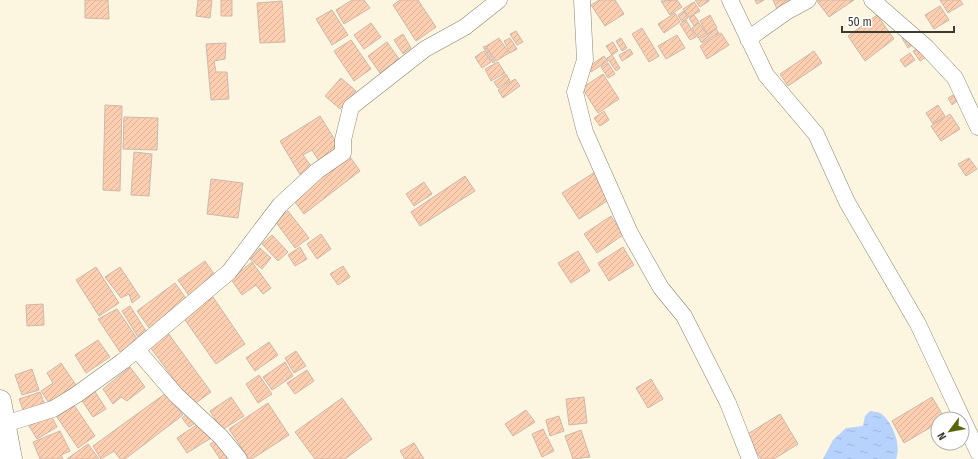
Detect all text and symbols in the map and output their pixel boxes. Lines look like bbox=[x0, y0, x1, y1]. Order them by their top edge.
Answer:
scale bar bbox=[842, 8, 954, 34]
text: 50 m bbox=[848, 15, 872, 29]
north arrow bbox=[930, 411, 970, 451]
text: N bbox=[935, 430, 949, 442]

